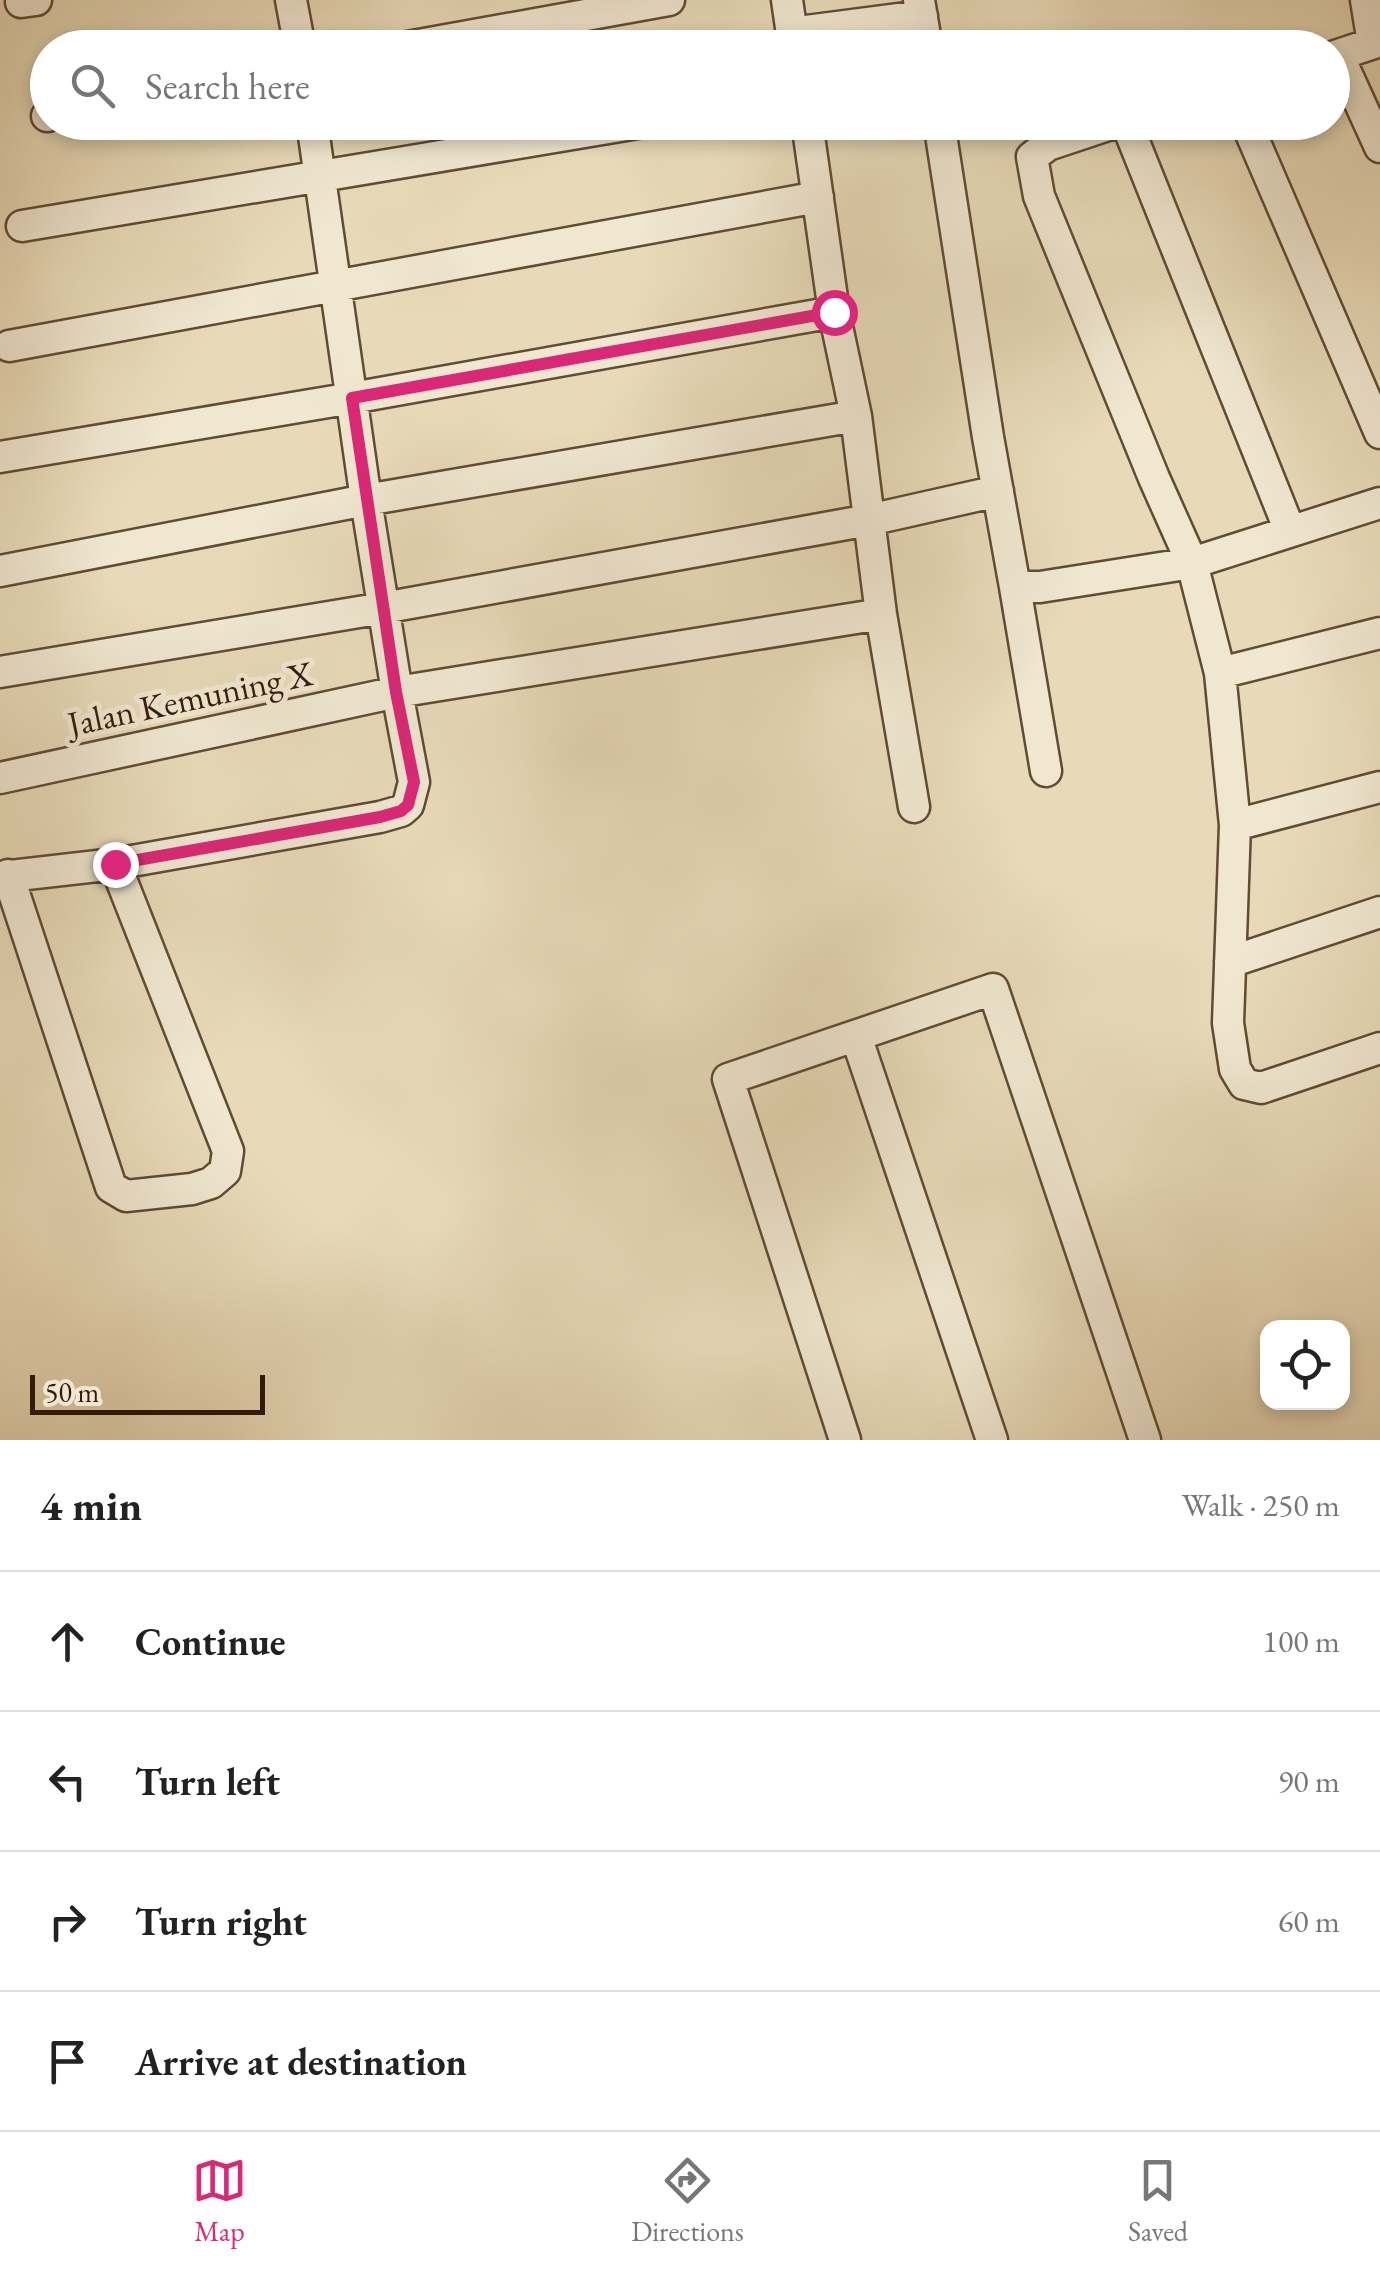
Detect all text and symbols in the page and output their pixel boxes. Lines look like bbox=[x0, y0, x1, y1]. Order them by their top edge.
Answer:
search box bbox=[30, 30, 1350, 140]
icon: search bbox=[65, 58, 120, 113]
text: Search here bbox=[145, 61, 310, 110]
route start bbox=[812, 290, 858, 336]
street label: Jalan Kemuning X bbox=[60, 650, 317, 747]
route end bbox=[93, 842, 139, 888]
map controls bbox=[1260, 1320, 1350, 1410]
button: locate bbox=[1260, 1320, 1350, 1410]
scale bar bbox=[30, 1370, 265, 1414]
text: 50 m bbox=[45, 1374, 99, 1410]
text: 4 min bbox=[40, 1478, 142, 1533]
text: Walk · 250 m bbox=[1182, 1484, 1340, 1526]
icon: ahead bbox=[40, 1614, 95, 1669]
text: Continue bbox=[135, 1617, 286, 1666]
text: 100 m bbox=[1263, 1620, 1340, 1662]
icon: left bbox=[40, 1754, 95, 1809]
text: Turn left bbox=[135, 1757, 280, 1806]
text: 90 m bbox=[1278, 1760, 1340, 1802]
icon: right bbox=[40, 1894, 95, 1949]
text: Turn right bbox=[135, 1897, 307, 1946]
text: 60 m bbox=[1278, 1900, 1340, 1942]
icon: arrive bbox=[40, 2034, 95, 2089]
text: Arrive at destination bbox=[135, 2037, 467, 2086]
tab: Map bbox=[192, 2153, 247, 2249]
tab: Directions bbox=[631, 2153, 744, 2249]
tab: Saved bbox=[1128, 2153, 1188, 2249]

